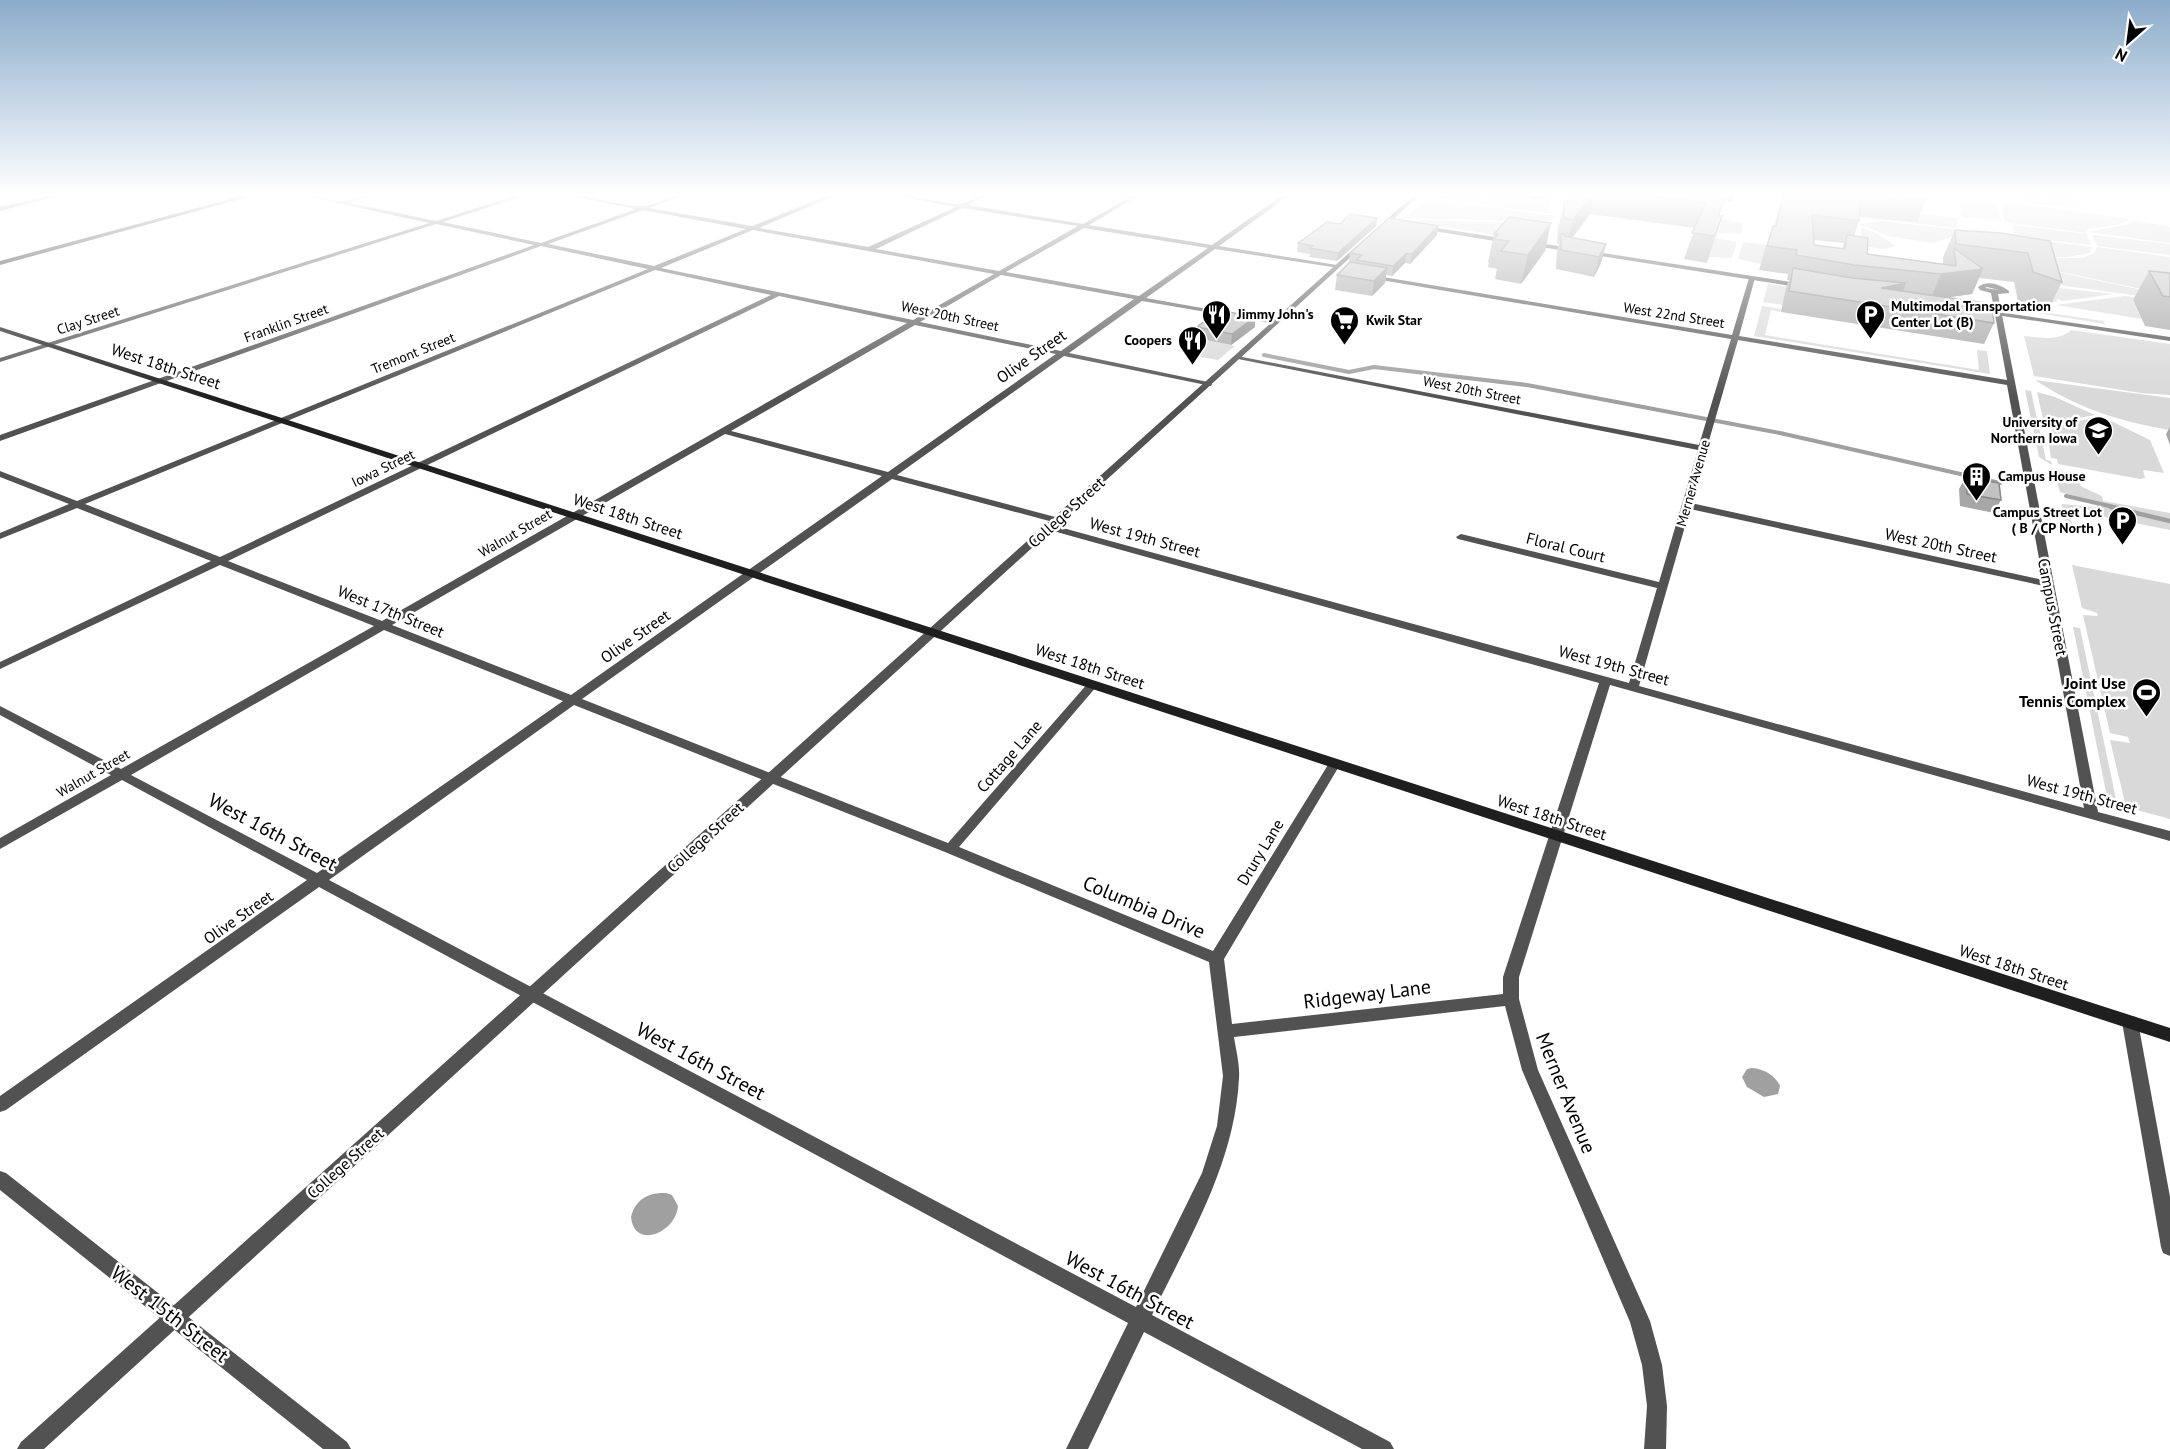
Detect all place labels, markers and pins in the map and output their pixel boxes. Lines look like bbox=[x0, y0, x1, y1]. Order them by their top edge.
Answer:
place label: Multimodal Transportation Center Lot (B) bbox=[1891, 297, 2051, 331]
restaurant icon: Jimmy John's bbox=[1200, 298, 1232, 340]
parking icon: Multimodal Transportation Center Lot (B) bbox=[1854, 298, 1886, 340]
supermarket icon: Kwik Star bbox=[1329, 304, 1361, 346]
place label: Jimmy John's bbox=[1236, 305, 1314, 323]
place label: Kwik Star bbox=[1366, 311, 1422, 329]
restaurant icon: Coopers bbox=[1177, 324, 1209, 366]
place label: Coopers bbox=[1124, 331, 1172, 349]
place label: University of Northern Iowa bbox=[1991, 413, 2079, 447]
school or university icon: University of Northern Iowa bbox=[2082, 414, 2114, 456]
building icon: Campus House bbox=[1961, 460, 1993, 502]
place label: Campus House bbox=[1998, 467, 2086, 485]
place label: Campus Street Lot ( B / CP North ) bbox=[1993, 503, 2102, 537]
parking icon: Campus Street Lot ( B / CP North ) bbox=[2107, 504, 2139, 546]
place label: Joint Use Tennis Complex bbox=[2019, 673, 2127, 711]
sports icon: Joint Use Tennis Complex bbox=[2131, 676, 2163, 718]

